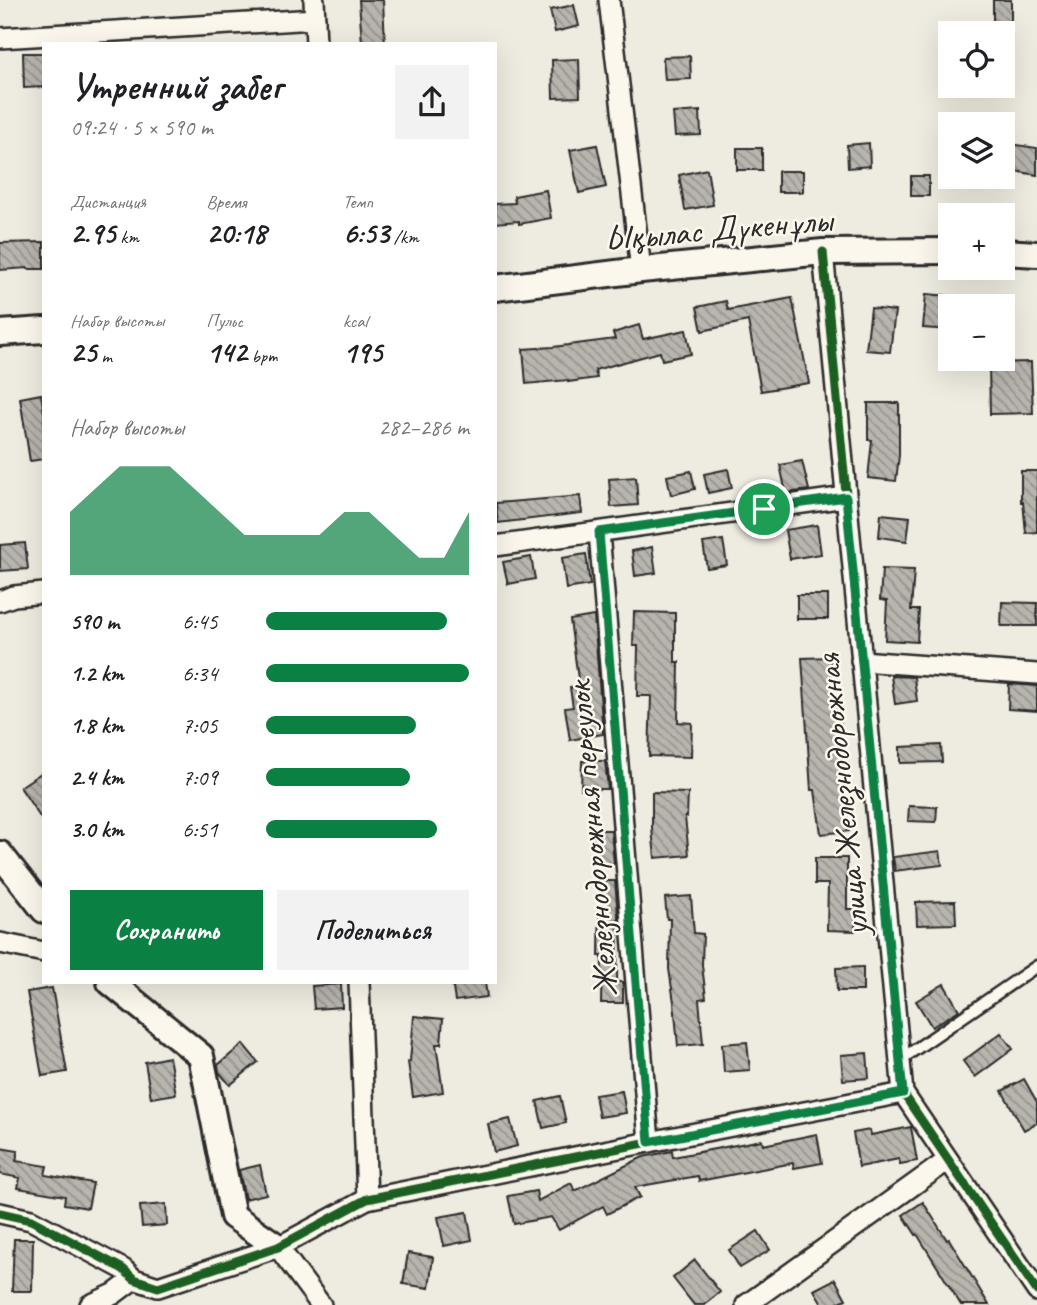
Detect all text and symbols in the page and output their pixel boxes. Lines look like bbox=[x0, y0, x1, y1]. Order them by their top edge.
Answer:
map controls bbox=[938, 21, 1015, 371]
button: locate bbox=[938, 21, 1015, 98]
text: Утренний забег bbox=[70, 63, 282, 110]
button: share bbox=[395, 65, 469, 139]
button: layers bbox=[938, 112, 1015, 189]
text: 09:24 · 5 × 590 m bbox=[70, 113, 213, 142]
text: Дистанция bbox=[70, 190, 146, 214]
text: Время bbox=[206, 190, 246, 214]
text: Темп bbox=[343, 190, 373, 214]
street label: Ықылас Дүкенұлы bbox=[604, 196, 837, 261]
button: + bbox=[938, 203, 1015, 280]
text: 2.95 bbox=[70, 214, 116, 252]
text: 20:18 bbox=[206, 214, 266, 252]
text: 6:53 bbox=[343, 214, 389, 252]
text: km bbox=[116, 225, 139, 249]
text: /km bbox=[389, 225, 419, 249]
button: − bbox=[938, 294, 1015, 371]
text: Набор высоты bbox=[70, 309, 164, 333]
text: Пульс bbox=[206, 309, 243, 333]
text: kcal bbox=[343, 309, 368, 333]
text: 25 bbox=[70, 333, 97, 371]
text: 142 bbox=[206, 333, 247, 371]
text: 195 bbox=[343, 333, 382, 371]
text: m bbox=[97, 344, 112, 368]
text: bpm bbox=[247, 344, 278, 368]
text: Набор высоты bbox=[70, 413, 184, 442]
text: 282–286 m bbox=[378, 413, 469, 442]
pin bbox=[734, 479, 794, 539]
icon: arrive bbox=[745, 490, 783, 528]
text: 590 m bbox=[70, 607, 119, 636]
text: 6:45 bbox=[182, 607, 218, 636]
street label: улица Железнодорожная bbox=[805, 650, 879, 940]
text: 1.2 km bbox=[70, 659, 124, 688]
text: 6:34 bbox=[182, 659, 218, 688]
street label: Железнодорожная переулок bbox=[556, 676, 628, 999]
text: 1.8 km bbox=[70, 711, 124, 740]
text: 7:05 bbox=[182, 711, 218, 740]
text: 2.4 km bbox=[70, 763, 124, 792]
text: 7:09 bbox=[182, 763, 218, 792]
text: 3.0 km bbox=[70, 815, 124, 844]
text: 6:51 bbox=[182, 815, 218, 844]
button: Сохранить bbox=[70, 890, 263, 970]
button: Поделиться bbox=[277, 890, 469, 970]

